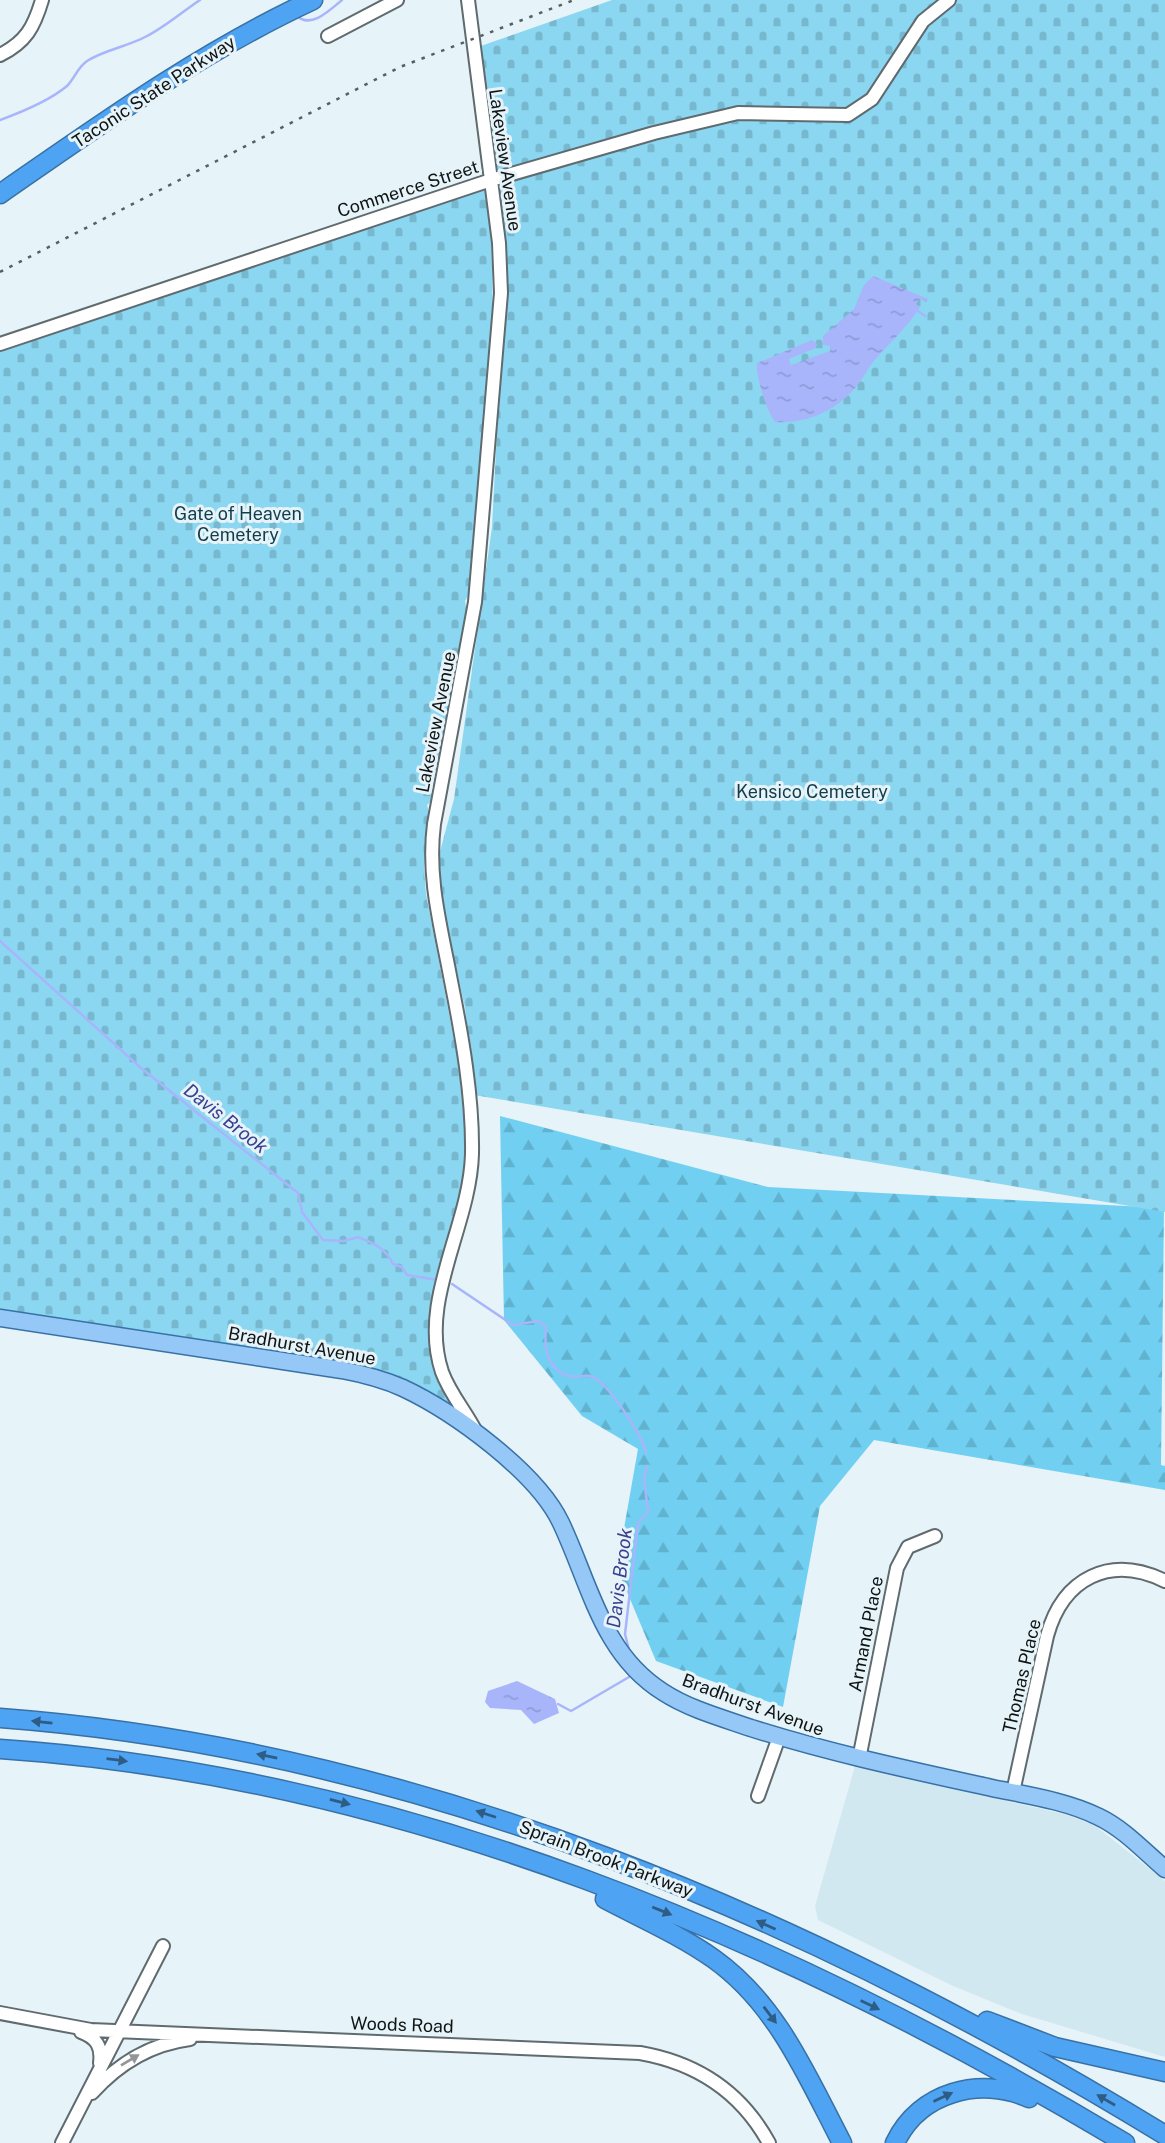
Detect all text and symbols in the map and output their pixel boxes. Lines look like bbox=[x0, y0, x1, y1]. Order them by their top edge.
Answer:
street label: Taconic State Parkway bbox=[69, 31, 239, 152]
street label: Lakeview Avenue bbox=[485, 87, 526, 232]
street label: Commerce Street bbox=[334, 156, 481, 221]
park label: Gate of Heaven Cemetery bbox=[174, 503, 302, 545]
street label: Lakeview Avenue bbox=[412, 649, 460, 794]
park label: Kensico Cemetery bbox=[736, 781, 888, 802]
water label: Davis Brook bbox=[180, 1078, 273, 1158]
street label: Bradhurst Avenue bbox=[227, 1322, 378, 1369]
water label: Davis Brook bbox=[602, 1526, 636, 1629]
street label: Armand Place bbox=[844, 1574, 887, 1694]
street label: Thomas Place bbox=[998, 1617, 1045, 1735]
street label: Bradhurst Avenue bbox=[679, 1669, 827, 1740]
one-way arrow bbox=[31, 1716, 53, 1727]
one-way arrow bbox=[256, 1750, 278, 1761]
one-way arrow bbox=[106, 1755, 128, 1766]
one-way arrow bbox=[329, 1797, 351, 1808]
one-way arrow bbox=[476, 1809, 497, 1819]
street label: Sprain Brook Parkway bbox=[516, 1816, 696, 1901]
one-way arrow bbox=[652, 1906, 673, 1917]
one-way arrow bbox=[756, 1919, 777, 1930]
one-way arrow bbox=[860, 1999, 880, 2010]
one-way arrow bbox=[763, 2006, 778, 2024]
street label: Woods Road bbox=[350, 2012, 454, 2037]
one-way arrow bbox=[120, 2054, 139, 2067]
one-way arrow bbox=[933, 2091, 953, 2103]
one-way arrow bbox=[1097, 2093, 1116, 2106]

